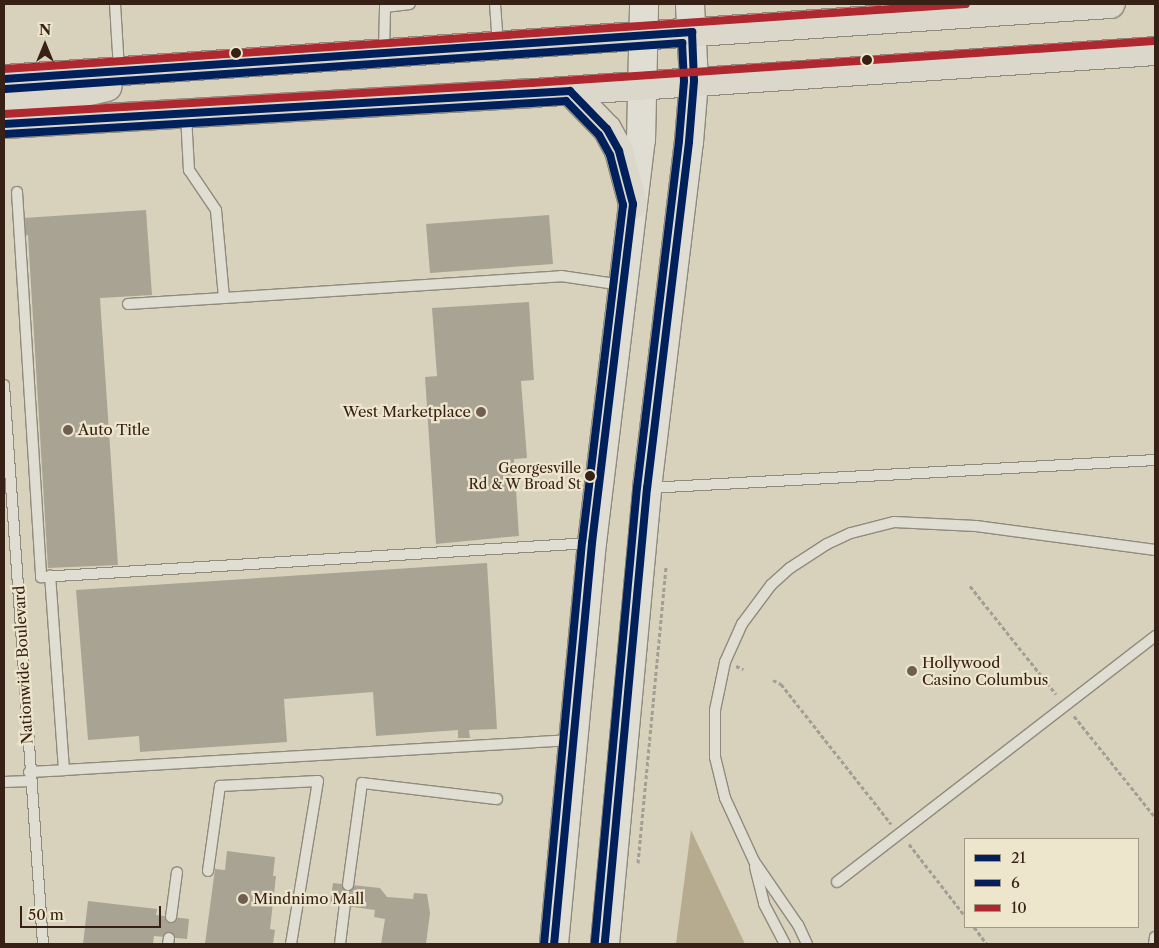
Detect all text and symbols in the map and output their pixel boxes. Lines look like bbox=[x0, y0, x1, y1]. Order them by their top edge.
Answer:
north arrow bbox=[20, 20, 70, 70]
text: N bbox=[39, 21, 51, 39]
unlabelled marker bbox=[231, 48, 241, 58]
unlabelled marker bbox=[862, 55, 872, 65]
place label: West Marketplace bbox=[343, 403, 471, 421]
marker: West Marketplace bbox=[475, 406, 487, 418]
place label: Auto Title bbox=[78, 421, 150, 439]
marker: Auto Title bbox=[62, 424, 74, 436]
place label: Georgesville Rd & W Broad St bbox=[467, 460, 581, 492]
marker: Georgesville Rd & W Broad St bbox=[585, 471, 595, 481]
street label: Nationwide Boulevard bbox=[10, 585, 36, 745]
place label: Hollywood Casino Columbus bbox=[922, 653, 1048, 688]
marker: Hollywood Casino Columbus bbox=[906, 665, 918, 677]
legend bbox=[964, 838, 1139, 928]
text: 21 bbox=[1011, 848, 1026, 867]
text: 6 bbox=[1011, 873, 1020, 892]
place label: Mindnimo Mall bbox=[253, 890, 364, 908]
marker: Mindnimo Mall bbox=[237, 893, 249, 905]
scale bar bbox=[22, 896, 164, 928]
text: 10 bbox=[1011, 898, 1027, 917]
text: 50 m bbox=[28, 905, 64, 924]

